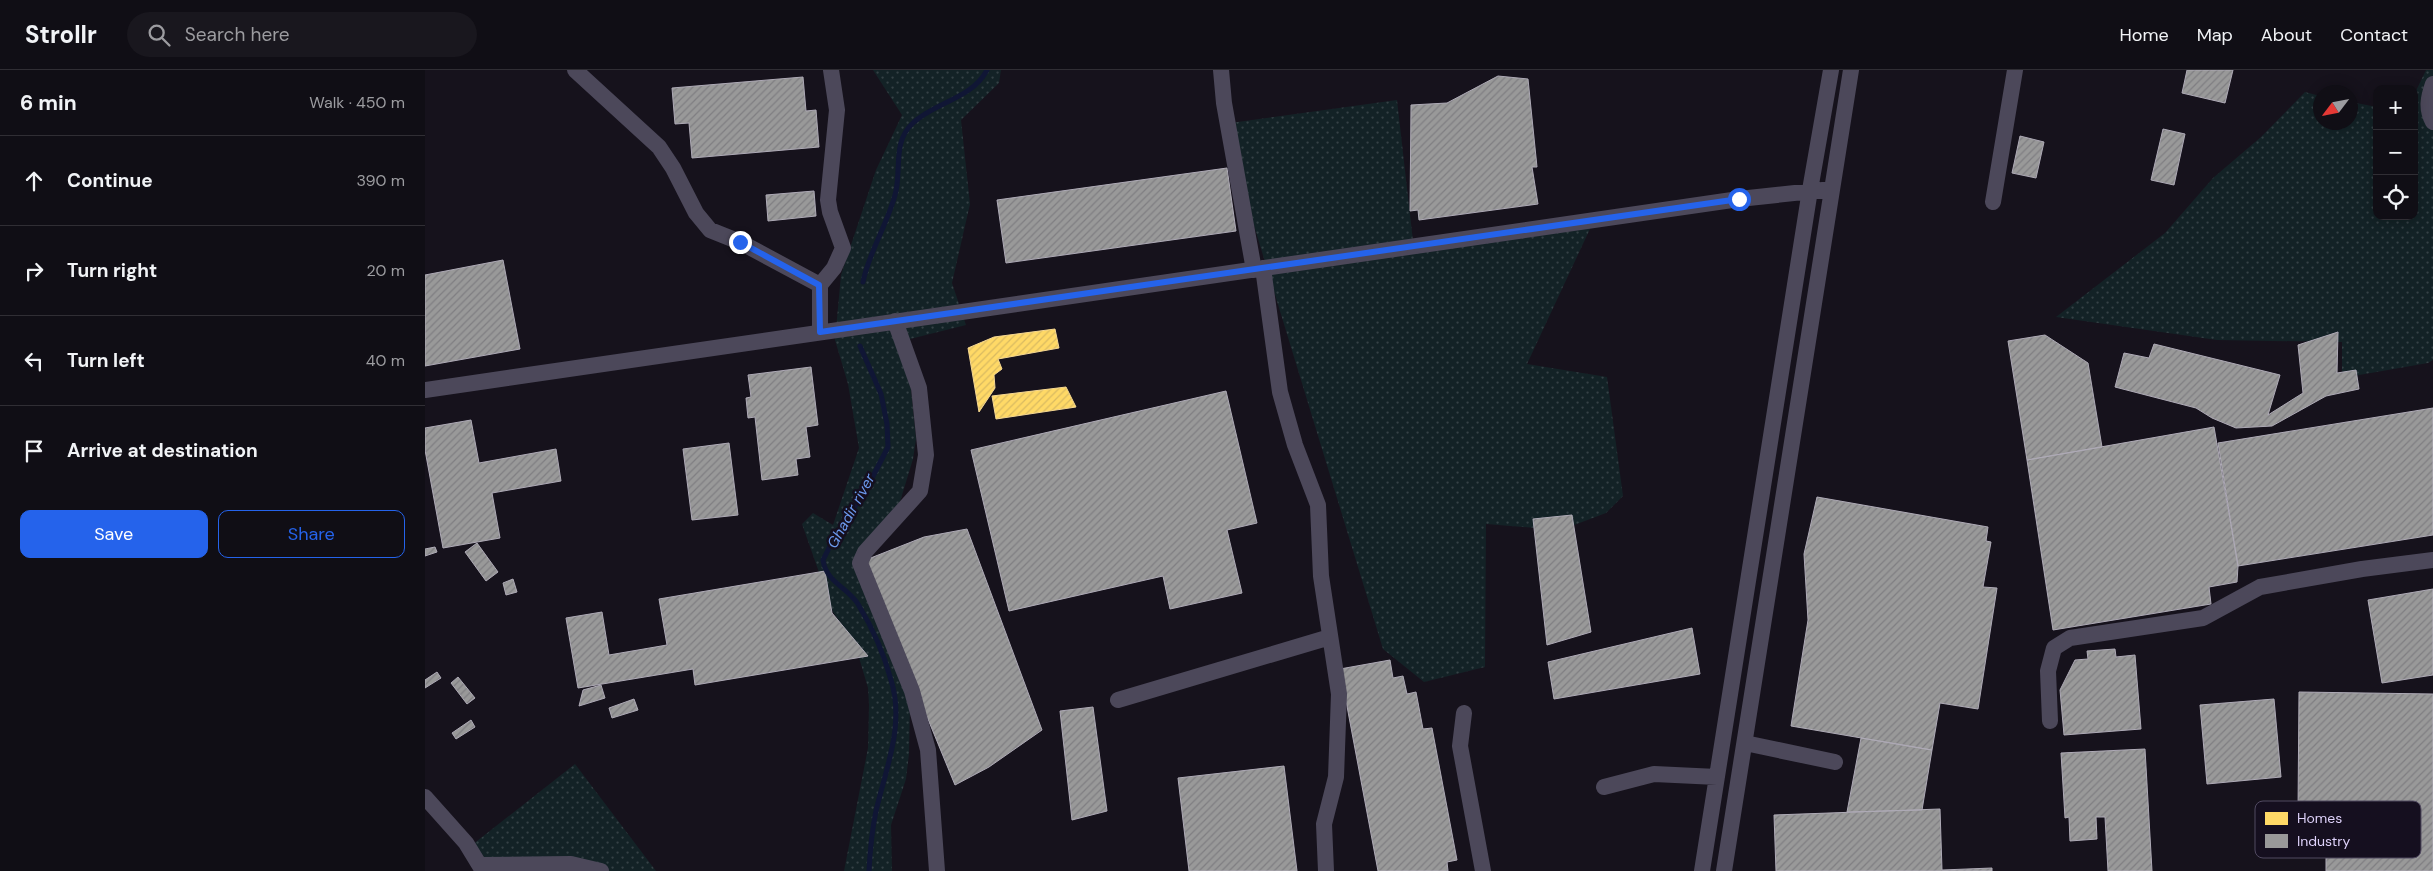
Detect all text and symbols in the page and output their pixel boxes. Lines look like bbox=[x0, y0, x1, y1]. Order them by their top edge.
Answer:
search box bbox=[127, 12, 477, 57]
text: Strollr bbox=[25, 19, 97, 50]
icon: search bbox=[145, 21, 173, 49]
text: Search here bbox=[185, 22, 290, 47]
text: Home bbox=[2119, 23, 2169, 47]
text: Map bbox=[2197, 23, 2233, 47]
text: About bbox=[2261, 23, 2312, 47]
text: Contact bbox=[2340, 23, 2408, 47]
north arrow bbox=[2313, 85, 2358, 130]
map controls bbox=[2373, 85, 2418, 220]
button: + bbox=[2373, 85, 2418, 130]
text: 6 min bbox=[20, 89, 77, 117]
text: Walk · 450 m bbox=[309, 92, 405, 113]
button: − bbox=[2373, 130, 2418, 175]
icon: ahead bbox=[20, 167, 48, 195]
text: Continue bbox=[67, 168, 153, 193]
text: 390 m bbox=[357, 170, 405, 191]
button: locate bbox=[2373, 175, 2418, 220]
route start bbox=[1728, 188, 1751, 211]
route end bbox=[729, 231, 752, 254]
icon: right bbox=[20, 257, 48, 285]
text: Turn right bbox=[67, 258, 157, 283]
text: 20 m bbox=[366, 260, 405, 281]
icon: left bbox=[20, 347, 48, 375]
text: Turn left bbox=[67, 348, 145, 373]
text: 40 m bbox=[366, 350, 405, 371]
icon: arrive bbox=[20, 437, 48, 465]
text: Arrive at destination bbox=[67, 438, 258, 463]
water label: Ghadir river bbox=[822, 470, 880, 552]
button: Save bbox=[20, 510, 208, 558]
button: Share bbox=[218, 510, 405, 558]
legend bbox=[2255, 801, 2421, 858]
text: Homes bbox=[2297, 809, 2342, 827]
text: Industry bbox=[2297, 832, 2350, 850]

